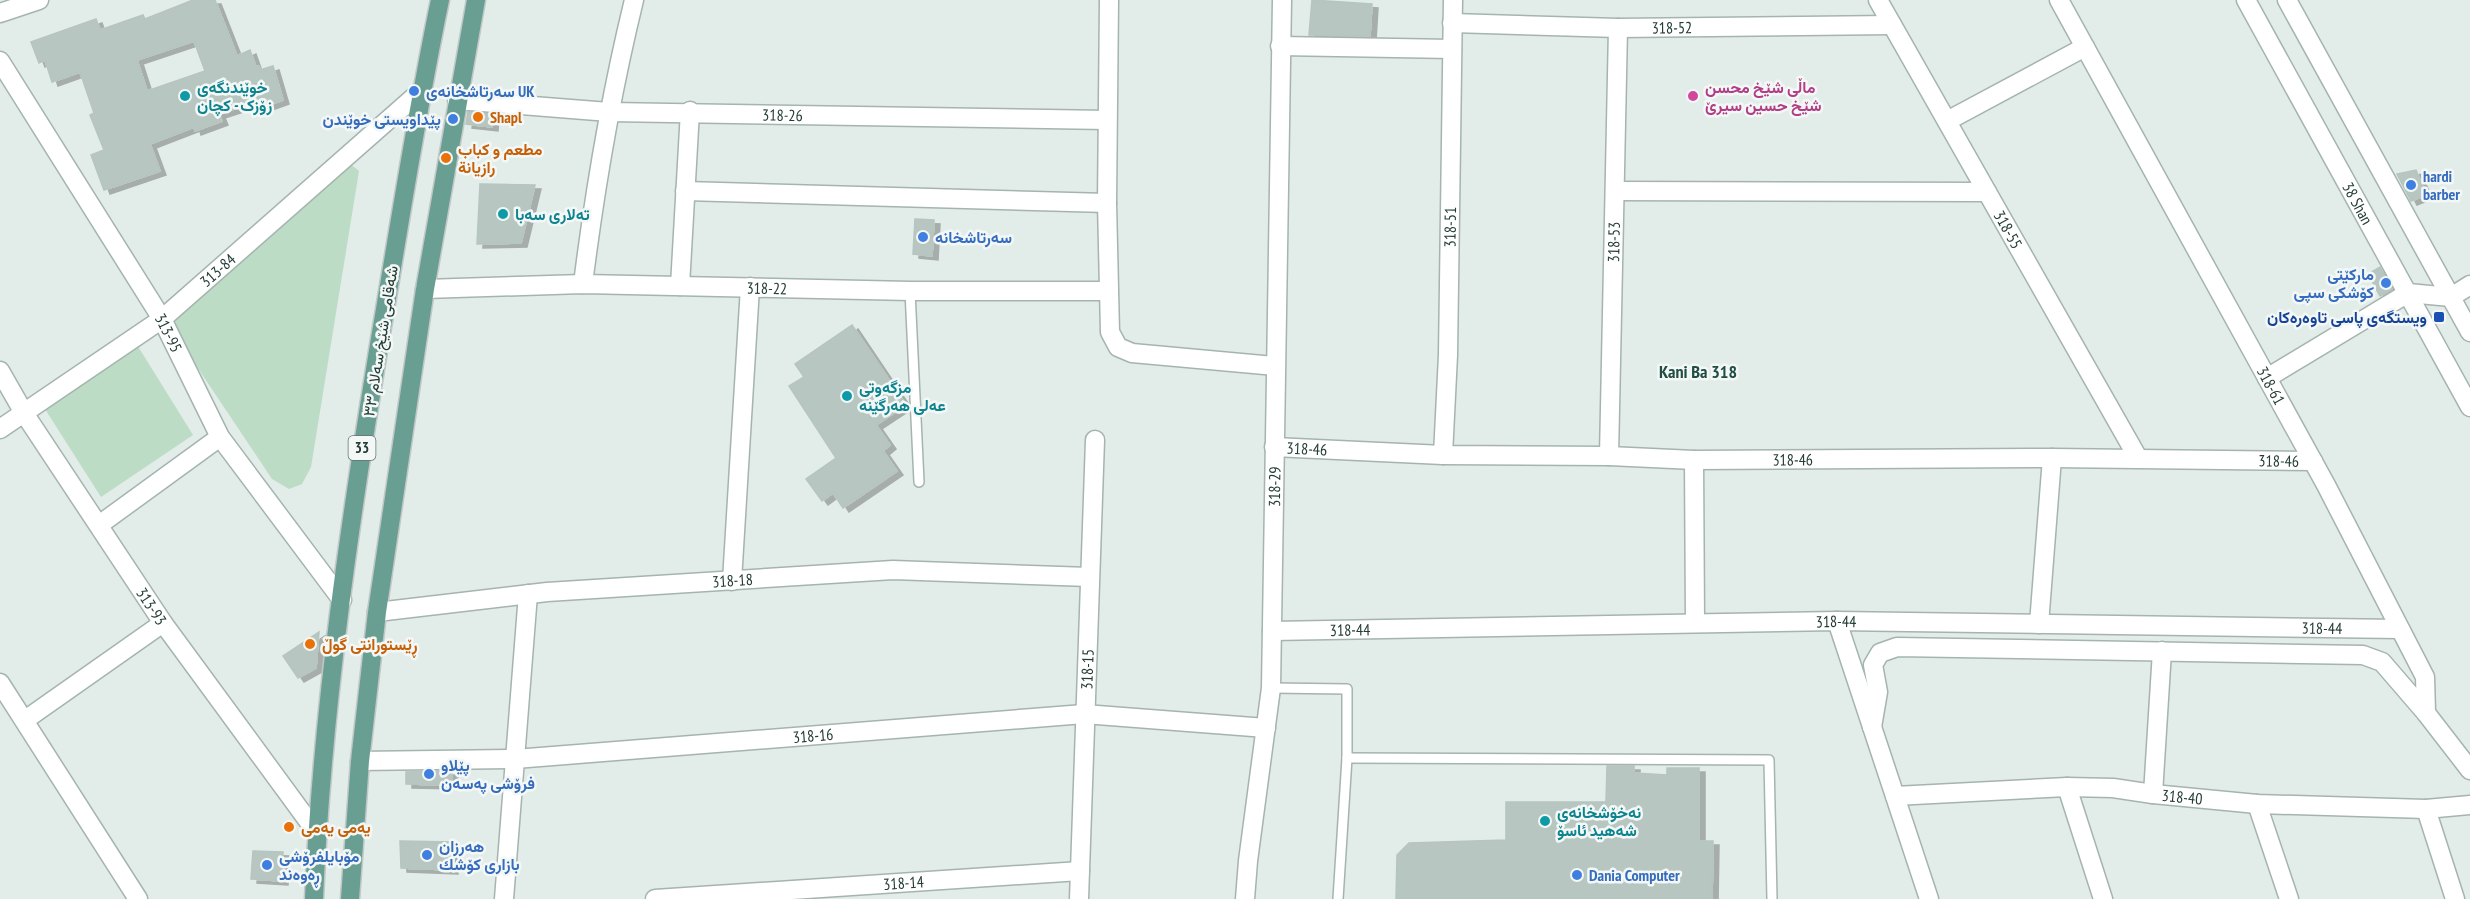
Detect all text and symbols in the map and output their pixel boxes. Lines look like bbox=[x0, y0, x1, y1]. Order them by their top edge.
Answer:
street label: 318-52 bbox=[1651, 17, 1692, 38]
place label: خوێندنگەی زۆزک - کچان bbox=[197, 77, 272, 117]
place label: ماڵی شێخ محسن شێخ حسین سیرێ bbox=[1705, 77, 1822, 117]
place label: سەرتاشخانەی UK bbox=[426, 81, 535, 102]
marker: سەرتاشخانەی UK bbox=[407, 84, 421, 98]
marker: خوێندنگەی زۆزک - کچان bbox=[178, 89, 192, 103]
marker: ماڵی شێخ محسن شێخ حسین سیرێ bbox=[1686, 89, 1700, 103]
street label: 318-26 bbox=[762, 104, 803, 125]
place label: Shapl bbox=[490, 107, 522, 127]
place label: پێداویستی خوێندن bbox=[323, 109, 441, 131]
marker: Shapl bbox=[471, 110, 485, 124]
marker: پێداویستی خوێندن bbox=[446, 112, 460, 126]
place label: مطعم و كباب رازيانة bbox=[458, 139, 543, 178]
marker: مطعم و كباب رازيانة bbox=[439, 151, 453, 165]
place label: hardi barber bbox=[2423, 166, 2460, 204]
marker: hardi barber bbox=[2404, 178, 2418, 192]
street label: 38 Shan bbox=[2338, 179, 2378, 228]
place label: تەلاری سەبا bbox=[515, 204, 590, 225]
marker: تەلاری سەبا bbox=[496, 207, 510, 221]
street label: 318-51 bbox=[1440, 207, 1460, 248]
street label: 318-55 bbox=[1990, 207, 2027, 252]
street label: 318-53 bbox=[1603, 222, 1624, 263]
place label: سەرتاشخانە bbox=[935, 227, 1012, 248]
marker: سەرتاشخانە bbox=[916, 230, 930, 244]
street label: 313-84 bbox=[196, 249, 240, 291]
street label: شەقامی شێخ سەلام ٣٣ bbox=[358, 264, 404, 418]
place label: مارکێتی کۆشکی سپی bbox=[2293, 264, 2374, 304]
marker: مارکێتی کۆشکی سپی bbox=[2379, 276, 2393, 290]
street label: 318-22 bbox=[746, 278, 787, 298]
place label: ویستگەی پاسی تاوەرەکان bbox=[2267, 307, 2427, 329]
street label: 313-95 bbox=[151, 309, 187, 355]
marker: ویستگەی پاسی تاوەرەکان bbox=[2432, 310, 2446, 324]
district label: Kani Ba 318 bbox=[1659, 360, 1737, 383]
street label: 318-61 bbox=[2253, 363, 2290, 408]
place label: مزگەوتی عەلی هەرگێنە bbox=[859, 377, 946, 416]
marker: مزگەوتی عەلی هەرگێنە bbox=[840, 389, 854, 403]
road number: 33 bbox=[348, 436, 376, 460]
street label: 318-46 bbox=[1286, 438, 1328, 460]
street label: 318-46 bbox=[1772, 449, 1813, 470]
street label: 318-46 bbox=[2258, 450, 2299, 471]
street label: 318-29 bbox=[1264, 466, 1285, 507]
street label: 318-18 bbox=[712, 569, 753, 591]
street label: 313-93 bbox=[132, 584, 171, 629]
street label: 318-44 bbox=[1815, 611, 1856, 631]
street label: 318-44 bbox=[2301, 618, 2342, 638]
street label: 318-44 bbox=[1329, 619, 1370, 640]
place label: ڕێستورانتی گوڵ bbox=[322, 634, 418, 658]
marker: ڕێستورانتی گوڵ bbox=[303, 637, 317, 651]
street label: 318-15 bbox=[1076, 648, 1098, 690]
street label: 318-16 bbox=[792, 724, 834, 747]
place label: پێلاو فرۆشی پەسەن bbox=[441, 755, 535, 795]
marker: پێلاو فرۆشی پەسەن bbox=[422, 767, 436, 781]
street label: 318-40 bbox=[2161, 785, 2203, 809]
place label: نەخۆشخانەی شەهید ئاسۆ bbox=[1557, 802, 1641, 841]
marker: نەخۆشخانەی شەهید ئاسۆ bbox=[1538, 814, 1552, 828]
place label: یەمی یەمی bbox=[301, 817, 371, 837]
marker: یەمی یەمی bbox=[282, 820, 296, 834]
place label: هەرزان بازاری کۆشك bbox=[439, 836, 520, 875]
place label: مۆبایلفرۆشی ڕەوەند bbox=[279, 846, 360, 888]
marker: هەرزان بازاری کۆشك bbox=[420, 848, 434, 862]
marker: مۆبایلفرۆشی ڕەوەند bbox=[260, 858, 274, 872]
place label: Dania Computer bbox=[1589, 865, 1680, 885]
marker: Dania Computer bbox=[1570, 868, 1584, 882]
street label: 318-14 bbox=[883, 871, 924, 894]

